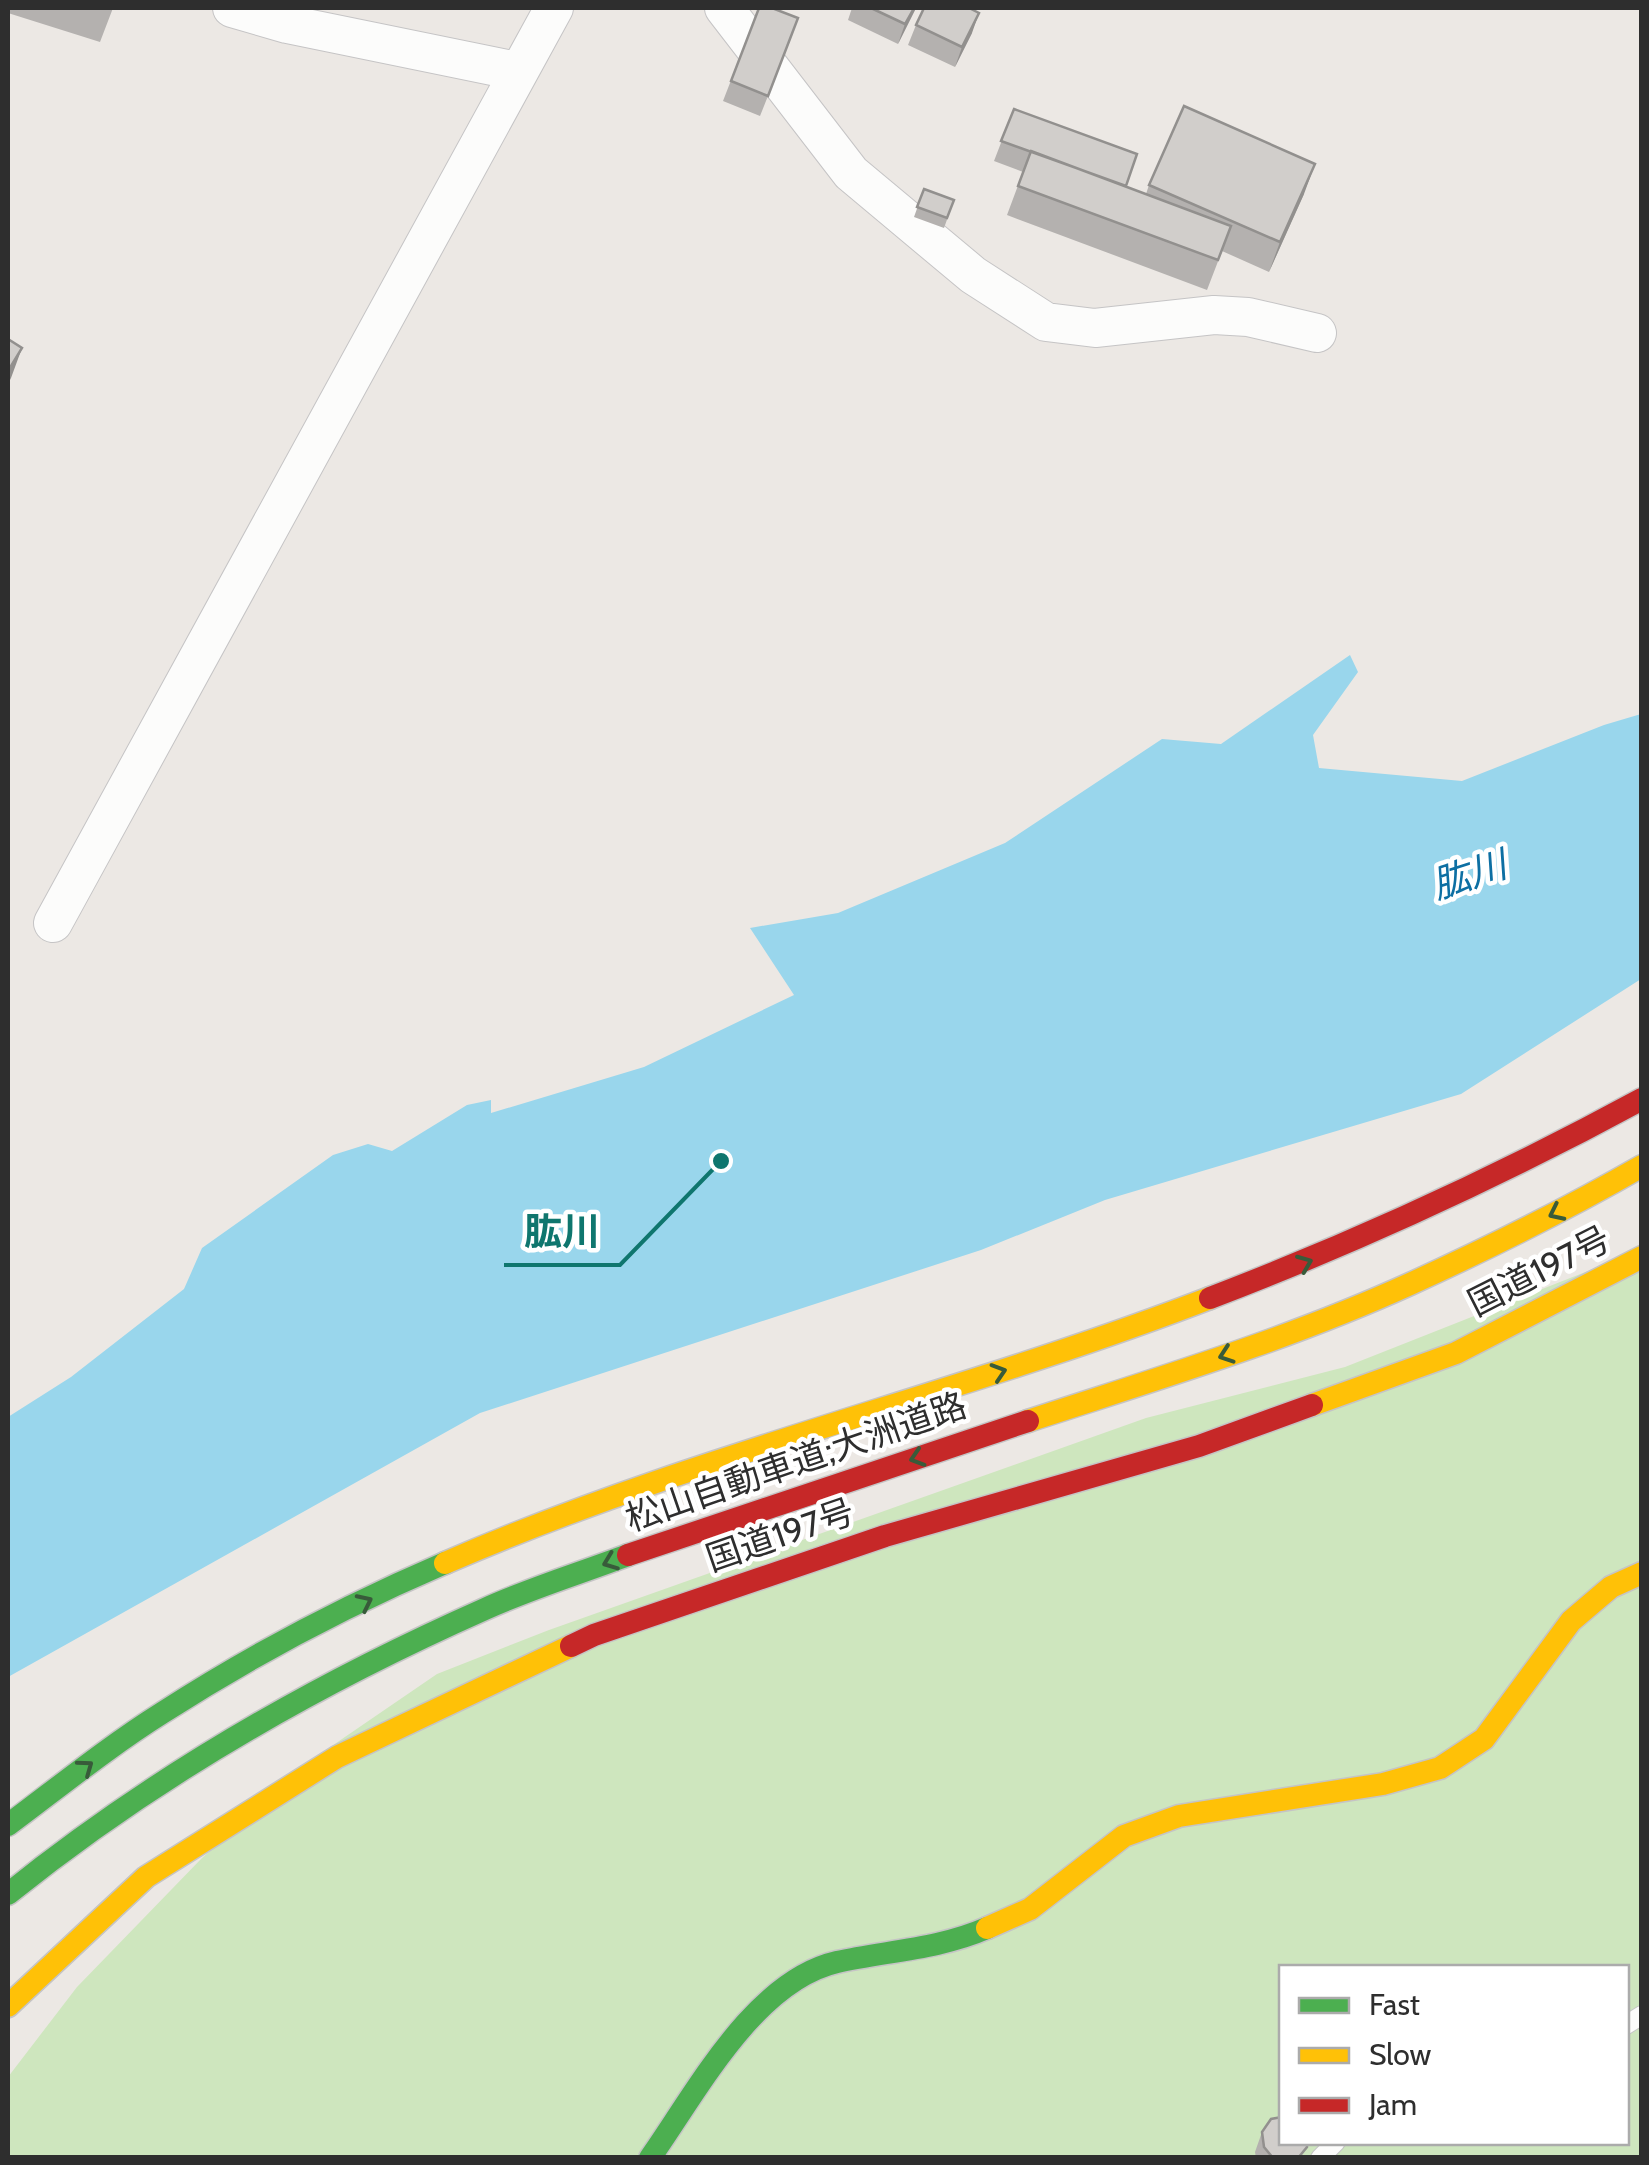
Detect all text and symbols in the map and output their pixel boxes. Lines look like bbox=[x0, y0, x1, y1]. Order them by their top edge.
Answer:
water label: 肱川 bbox=[1425, 839, 1516, 909]
callout: 肱川 bbox=[504, 1197, 620, 1265]
one-way arrow bbox=[1548, 1200, 1566, 1220]
text: 肱川 bbox=[524, 1208, 600, 1255]
street label: 国道197号 bbox=[1460, 1216, 1617, 1325]
one-way arrow bbox=[1295, 1254, 1312, 1274]
one-way arrow bbox=[1218, 1344, 1235, 1364]
one-way arrow bbox=[989, 1363, 1006, 1384]
street label: 松山自動車道;大洲道路 bbox=[620, 1383, 972, 1540]
one-way arrow bbox=[910, 1446, 927, 1466]
street label: 国道197号 bbox=[700, 1489, 860, 1580]
one-way arrow bbox=[602, 1550, 619, 1571]
one-way arrow bbox=[355, 1594, 373, 1614]
one-way arrow bbox=[75, 1762, 93, 1779]
legend bbox=[1279, 1965, 1629, 2145]
text: Fast bbox=[1369, 1986, 1420, 2023]
text: Slow bbox=[1369, 2036, 1432, 2073]
text: Jam bbox=[1368, 2086, 1417, 2123]

